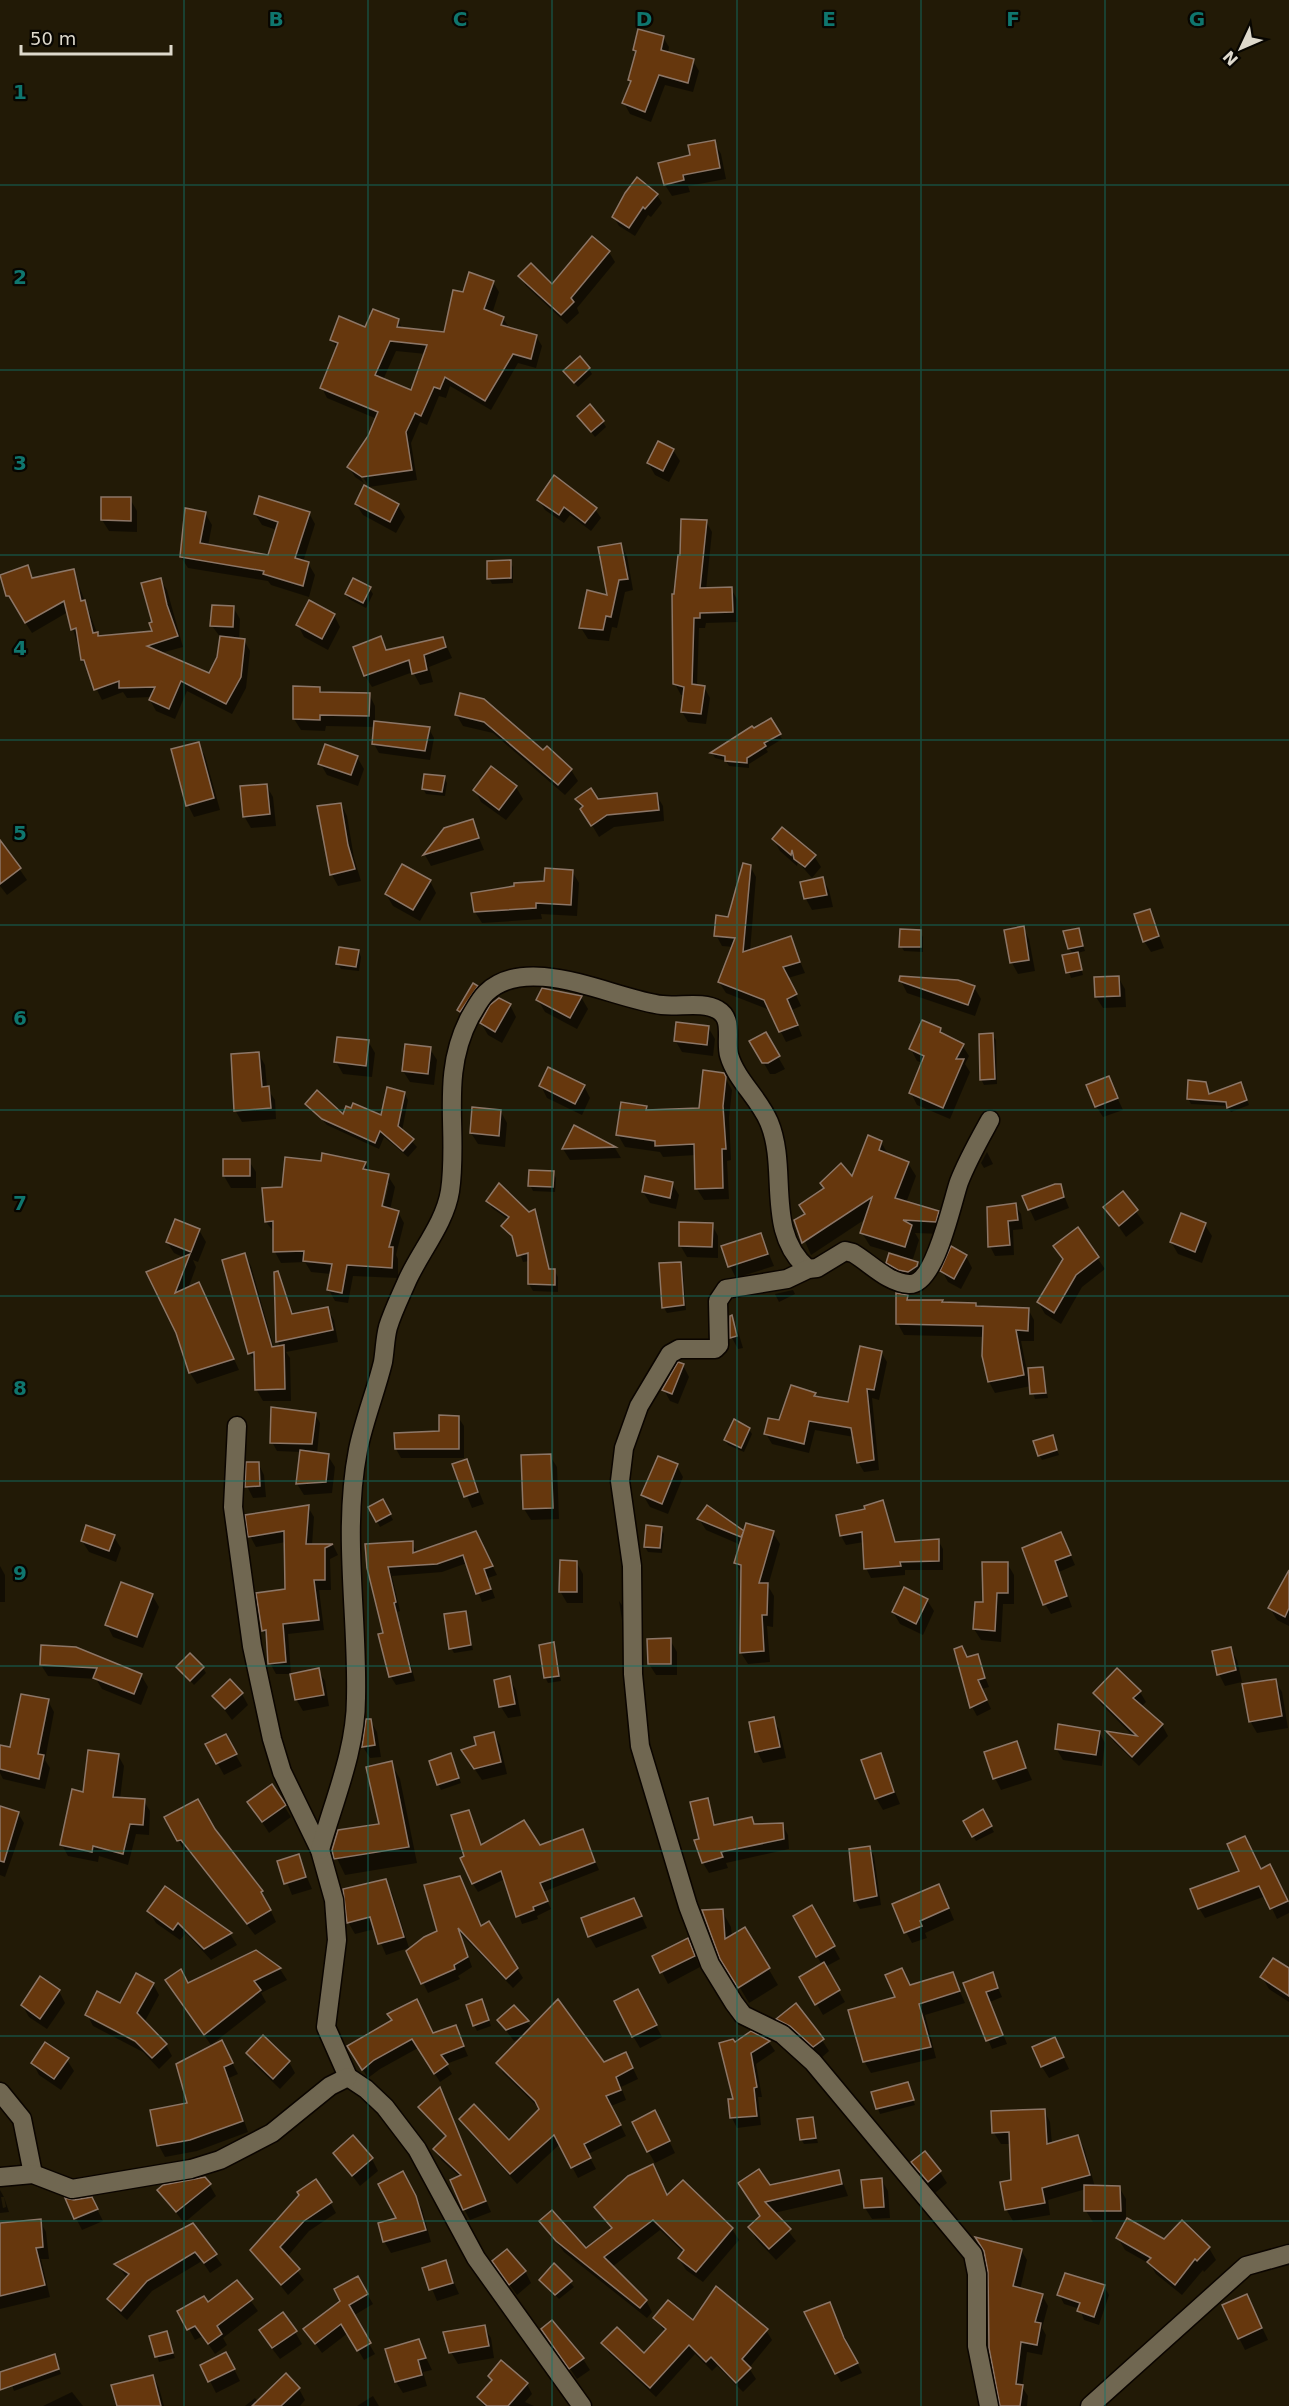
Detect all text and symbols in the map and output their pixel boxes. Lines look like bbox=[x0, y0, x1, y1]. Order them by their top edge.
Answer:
text: B bbox=[268, 7, 284, 31]
text: C bbox=[453, 7, 467, 31]
text: D bbox=[636, 7, 652, 31]
text: E bbox=[822, 7, 836, 31]
text: F bbox=[1006, 7, 1020, 31]
text: G bbox=[1189, 7, 1205, 31]
scale bar bbox=[21, 18, 171, 56]
north arrow bbox=[1211, 18, 1271, 78]
text: 50 m bbox=[30, 28, 76, 49]
text: N bbox=[1219, 47, 1242, 69]
text: 1 bbox=[13, 80, 27, 104]
text: 2 bbox=[13, 265, 27, 289]
text: 3 bbox=[13, 451, 27, 475]
text: 4 bbox=[13, 636, 27, 660]
text: 5 bbox=[13, 821, 27, 845]
text: 6 bbox=[13, 1006, 27, 1030]
text: 7 bbox=[13, 1191, 27, 1215]
text: 8 bbox=[13, 1376, 27, 1400]
text: 9 bbox=[13, 1561, 27, 1585]

